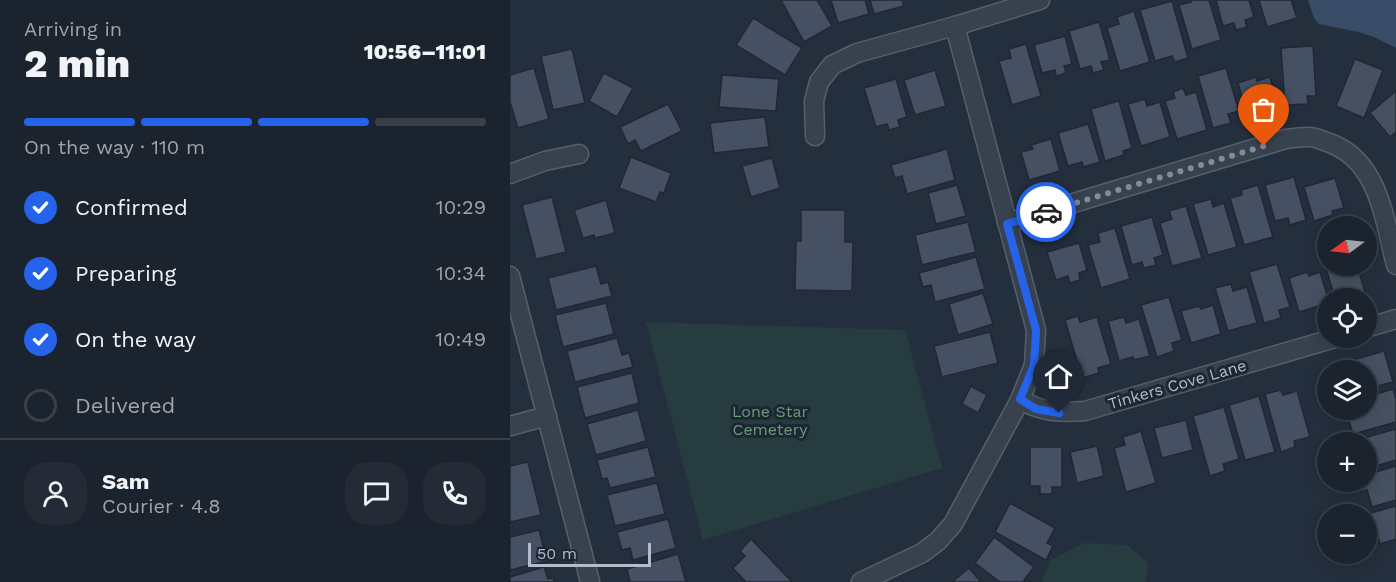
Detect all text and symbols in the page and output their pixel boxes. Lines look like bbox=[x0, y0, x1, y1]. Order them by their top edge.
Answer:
text: Arriving in bbox=[24, 17, 122, 41]
text: 10:56–11:01 bbox=[364, 39, 486, 64]
text: 2 min bbox=[24, 41, 130, 86]
pin bbox=[1238, 84, 1289, 146]
icon: bag bbox=[1247, 93, 1280, 126]
text: On the way · 110 m bbox=[24, 135, 205, 159]
courier bbox=[1016, 182, 1076, 242]
icon: check bbox=[24, 191, 57, 224]
text: Confirmed bbox=[75, 195, 188, 220]
text: 10:29 bbox=[436, 195, 486, 219]
icon: car bbox=[1030, 196, 1063, 229]
north arrow bbox=[1317, 216, 1377, 276]
map controls bbox=[1317, 216, 1377, 564]
icon: check bbox=[24, 257, 57, 290]
text: Preparing bbox=[75, 261, 176, 286]
text: 10:34 bbox=[436, 261, 486, 285]
button: locate bbox=[1317, 288, 1377, 348]
icon: check bbox=[24, 323, 57, 356]
text: On the way bbox=[75, 327, 196, 352]
text: 10:49 bbox=[435, 327, 486, 351]
pin bbox=[1033, 351, 1084, 413]
street label: Tinkers Cove Lane bbox=[1106, 356, 1248, 413]
icon: home bbox=[1042, 360, 1075, 393]
button: layers bbox=[1317, 360, 1377, 420]
text: Delivered bbox=[75, 393, 175, 418]
park label: Lone Star Cemetery bbox=[732, 402, 808, 439]
button: + bbox=[1317, 432, 1377, 492]
button: person bbox=[24, 462, 87, 525]
button: chat bbox=[345, 462, 408, 525]
button: phone bbox=[423, 462, 486, 525]
text: Sam bbox=[102, 469, 150, 494]
text: Courier · 4.8 bbox=[102, 494, 221, 518]
button: − bbox=[1317, 504, 1377, 564]
scale bar bbox=[528, 540, 651, 568]
text: 50 m bbox=[537, 544, 577, 563]

